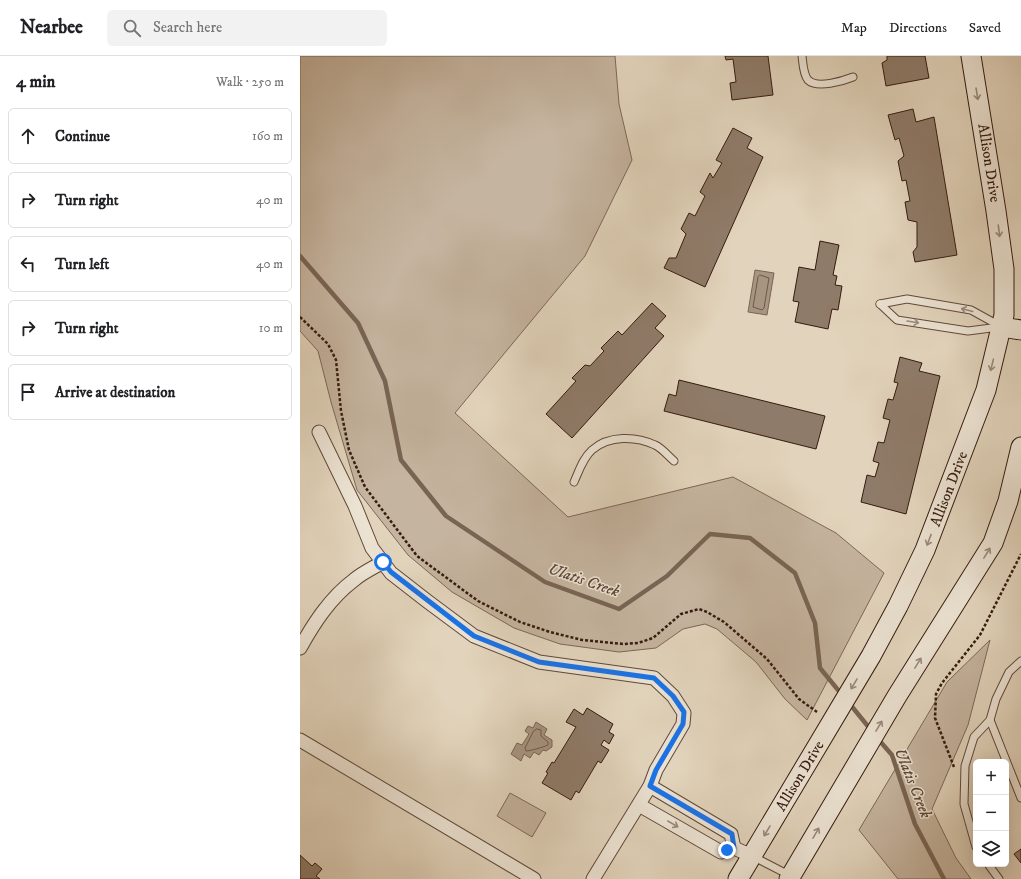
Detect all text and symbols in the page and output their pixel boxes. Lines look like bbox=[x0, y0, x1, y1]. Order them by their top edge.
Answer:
search box bbox=[107, 10, 387, 46]
text: Nearbee bbox=[20, 16, 83, 39]
icon: search bbox=[121, 17, 143, 39]
text: Search here bbox=[153, 18, 222, 37]
text: Map bbox=[841, 19, 867, 37]
text: Directions bbox=[889, 19, 947, 37]
text: Saved bbox=[969, 19, 1001, 37]
text: 4 min bbox=[16, 71, 55, 93]
text: Walk · 250 m bbox=[216, 74, 284, 90]
one-way arrow bbox=[974, 88, 982, 101]
street label: Allison Drive bbox=[973, 122, 1005, 204]
icon: ahead bbox=[17, 125, 39, 147]
text: Continue bbox=[55, 127, 110, 146]
text: 160 m bbox=[252, 128, 283, 144]
icon: right bbox=[17, 189, 39, 211]
text: Turn right bbox=[55, 191, 118, 210]
text: 40 m bbox=[256, 192, 283, 208]
one-way arrow bbox=[995, 224, 1003, 237]
icon: left bbox=[17, 253, 39, 275]
text: Turn left bbox=[55, 255, 109, 274]
text: 40 m bbox=[256, 256, 283, 272]
one-way arrow bbox=[961, 305, 974, 313]
icon: right bbox=[17, 317, 39, 339]
one-way arrow bbox=[906, 318, 919, 326]
text: Turn right bbox=[55, 319, 118, 338]
text: 10 m bbox=[259, 320, 283, 336]
one-way arrow bbox=[988, 358, 995, 371]
icon: arrive bbox=[17, 381, 39, 403]
text: Arrive at destination bbox=[55, 383, 175, 402]
street label: Allison Drive bbox=[926, 449, 972, 529]
one-way arrow bbox=[925, 533, 933, 545]
one-way arrow bbox=[983, 547, 991, 559]
route start bbox=[374, 553, 392, 571]
water label: Ulatis Creek bbox=[546, 558, 623, 602]
one-way arrow bbox=[914, 657, 922, 669]
one-way arrow bbox=[849, 678, 857, 690]
one-way arrow bbox=[875, 721, 883, 732]
street label: Allison Drive bbox=[771, 737, 829, 815]
water label: Ulatis Creek bbox=[890, 745, 936, 821]
map controls bbox=[973, 759, 1009, 867]
button: + bbox=[973, 759, 1009, 795]
button: − bbox=[973, 795, 1009, 831]
one-way arrow bbox=[667, 821, 679, 829]
one-way arrow bbox=[762, 825, 770, 837]
one-way arrow bbox=[812, 827, 820, 839]
button: layers bbox=[973, 831, 1009, 867]
route end bbox=[718, 841, 736, 859]

